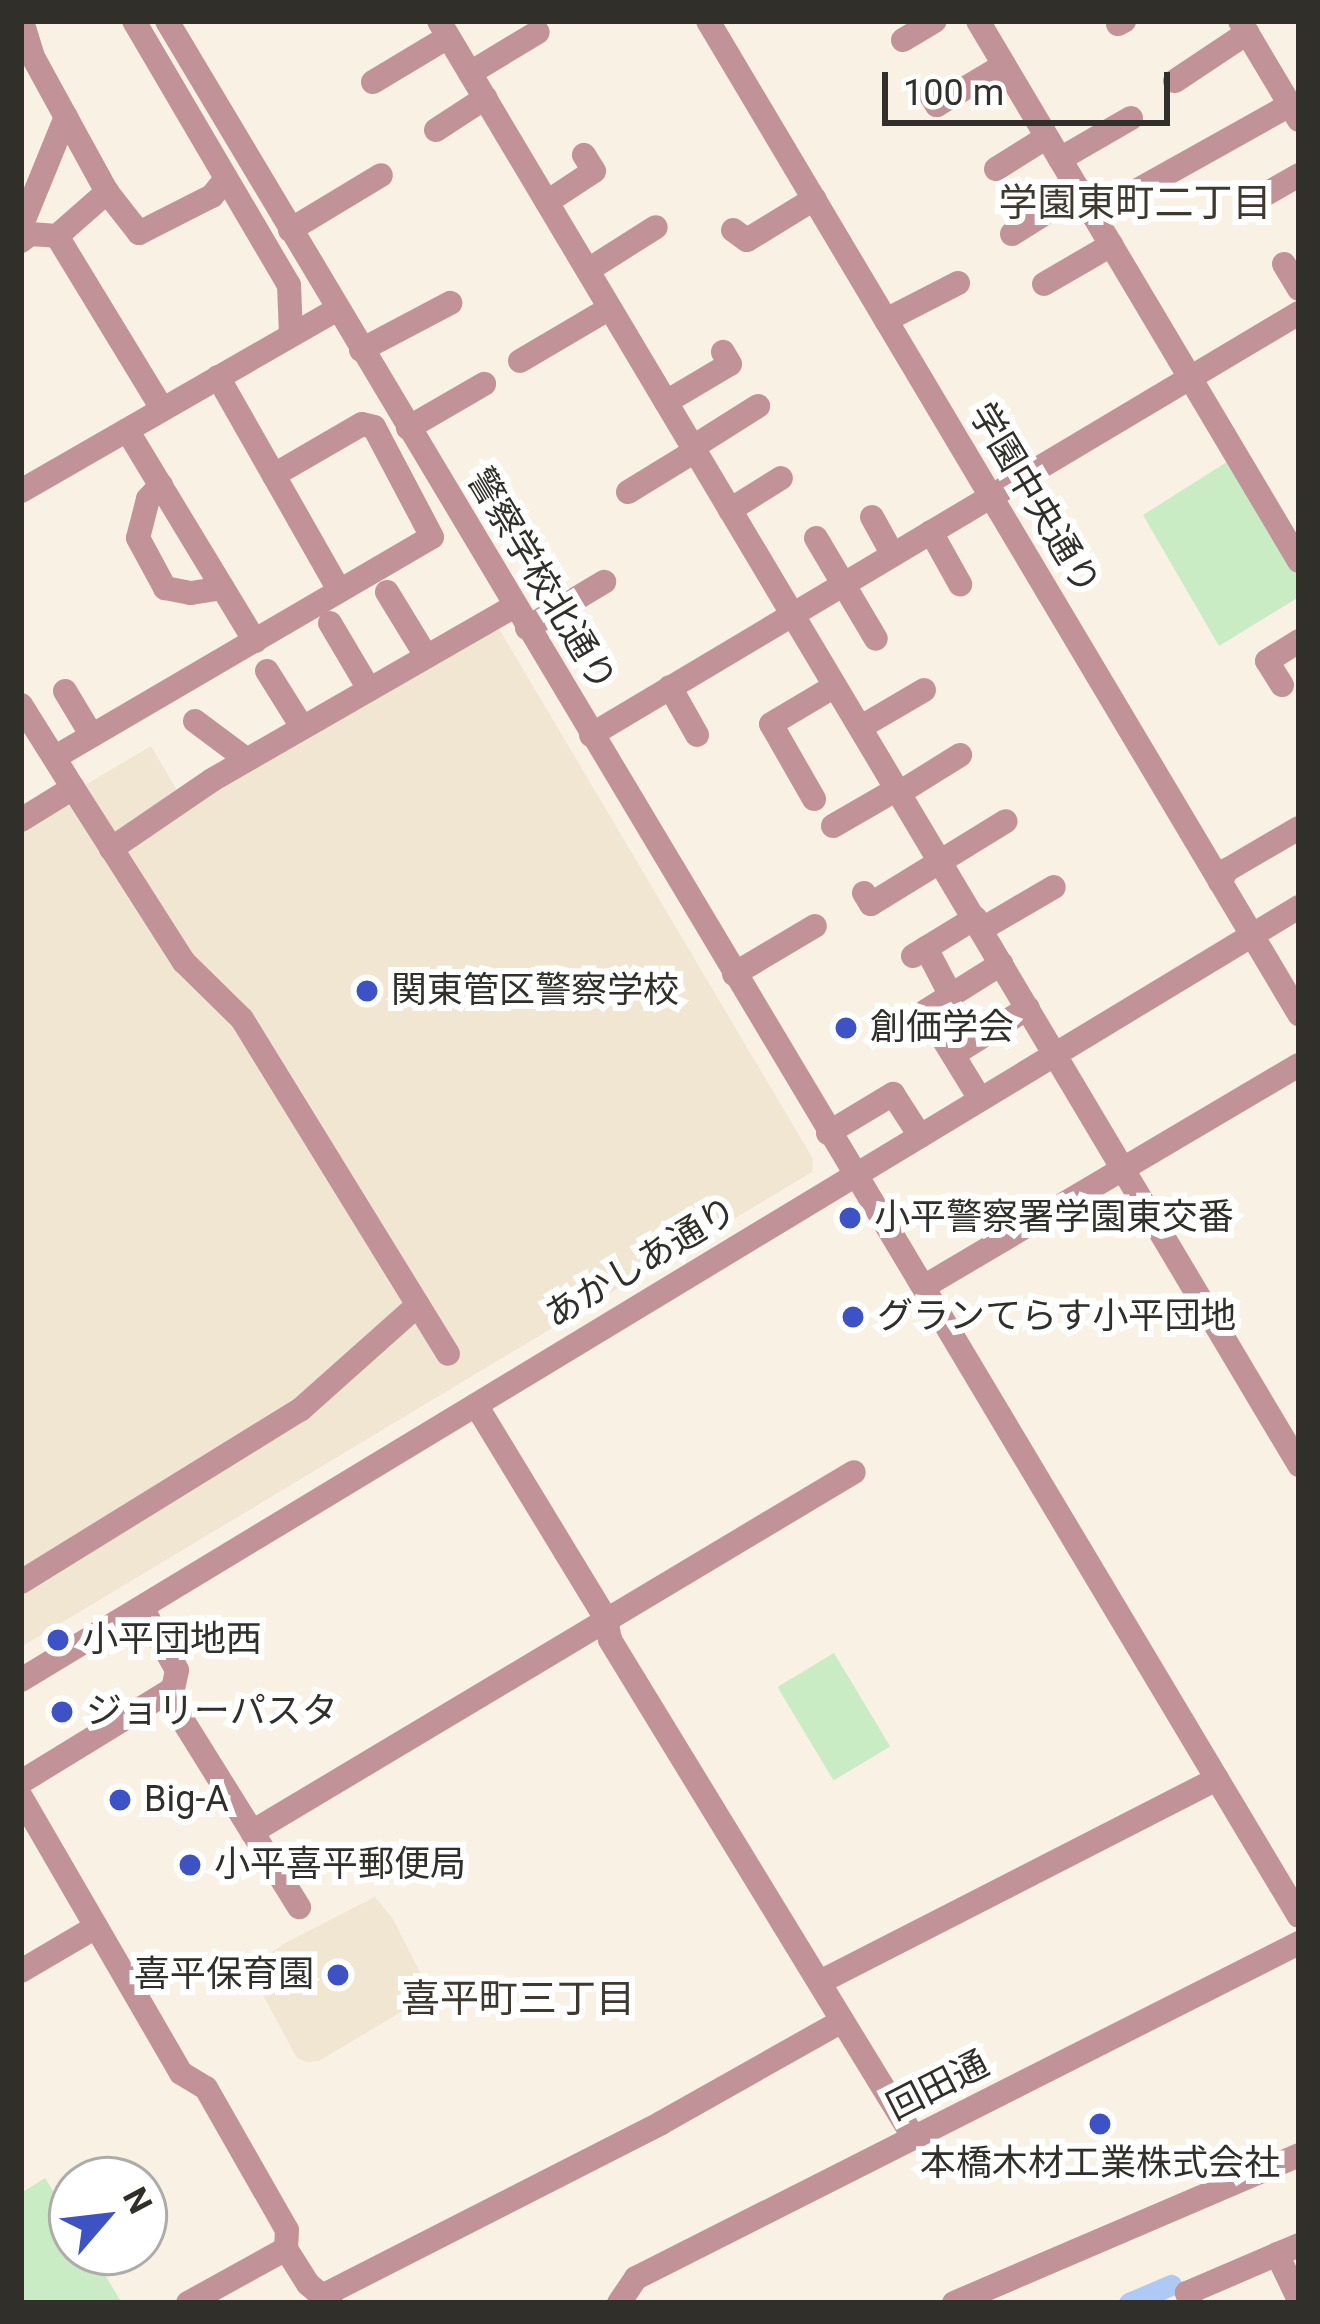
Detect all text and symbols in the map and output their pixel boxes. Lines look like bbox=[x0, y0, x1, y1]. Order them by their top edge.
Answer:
scale bar bbox=[888, 48, 1176, 122]
text: 100 m bbox=[903, 72, 1004, 114]
district label: 学園東町二丁目 bbox=[999, 180, 1271, 226]
street label: 学園中央通り bbox=[960, 395, 1108, 603]
street label: 警察学校北通り bbox=[458, 461, 624, 699]
place label: 関東管区警察学校 bbox=[391, 969, 679, 1013]
marker: 関東管区警察学校 bbox=[354, 978, 380, 1004]
place label: 創価学会 bbox=[870, 1006, 1014, 1050]
marker: 創価学会 bbox=[833, 1015, 859, 1041]
street label: あかしあ通り bbox=[537, 1189, 745, 1337]
place label: 小平警察署学園東交番 bbox=[874, 1196, 1234, 1240]
marker: 小平警察署学園東交番 bbox=[837, 1205, 863, 1231]
place label: グランてらす小平団地 bbox=[877, 1295, 1237, 1339]
marker: グランてらす小平団地 bbox=[840, 1304, 866, 1330]
place label: 小平団地西 bbox=[82, 1618, 262, 1662]
marker: 小平団地西 bbox=[45, 1627, 71, 1653]
place label: ジョリーパスタ bbox=[86, 1690, 338, 1734]
marker: ジョリーパスタ bbox=[49, 1699, 75, 1725]
place label: Big-A bbox=[144, 1778, 229, 1822]
marker: Big-A bbox=[107, 1787, 133, 1813]
place label: 小平喜平郵便局 bbox=[214, 1843, 466, 1887]
marker: 小平喜平郵便局 bbox=[177, 1852, 203, 1878]
place label: 喜平保育園 bbox=[134, 1953, 314, 1997]
marker: 喜平保育園 bbox=[325, 1962, 351, 1988]
district label: 喜平町三丁目 bbox=[401, 1976, 635, 2022]
street label: 回田通 bbox=[880, 2042, 996, 2130]
marker: 本橋木材工業株式会社 bbox=[1087, 2111, 1113, 2137]
place label: 本橋木材工業株式会社 bbox=[920, 2142, 1280, 2186]
north arrow bbox=[48, 2156, 168, 2276]
text: N bbox=[115, 2181, 160, 2220]

